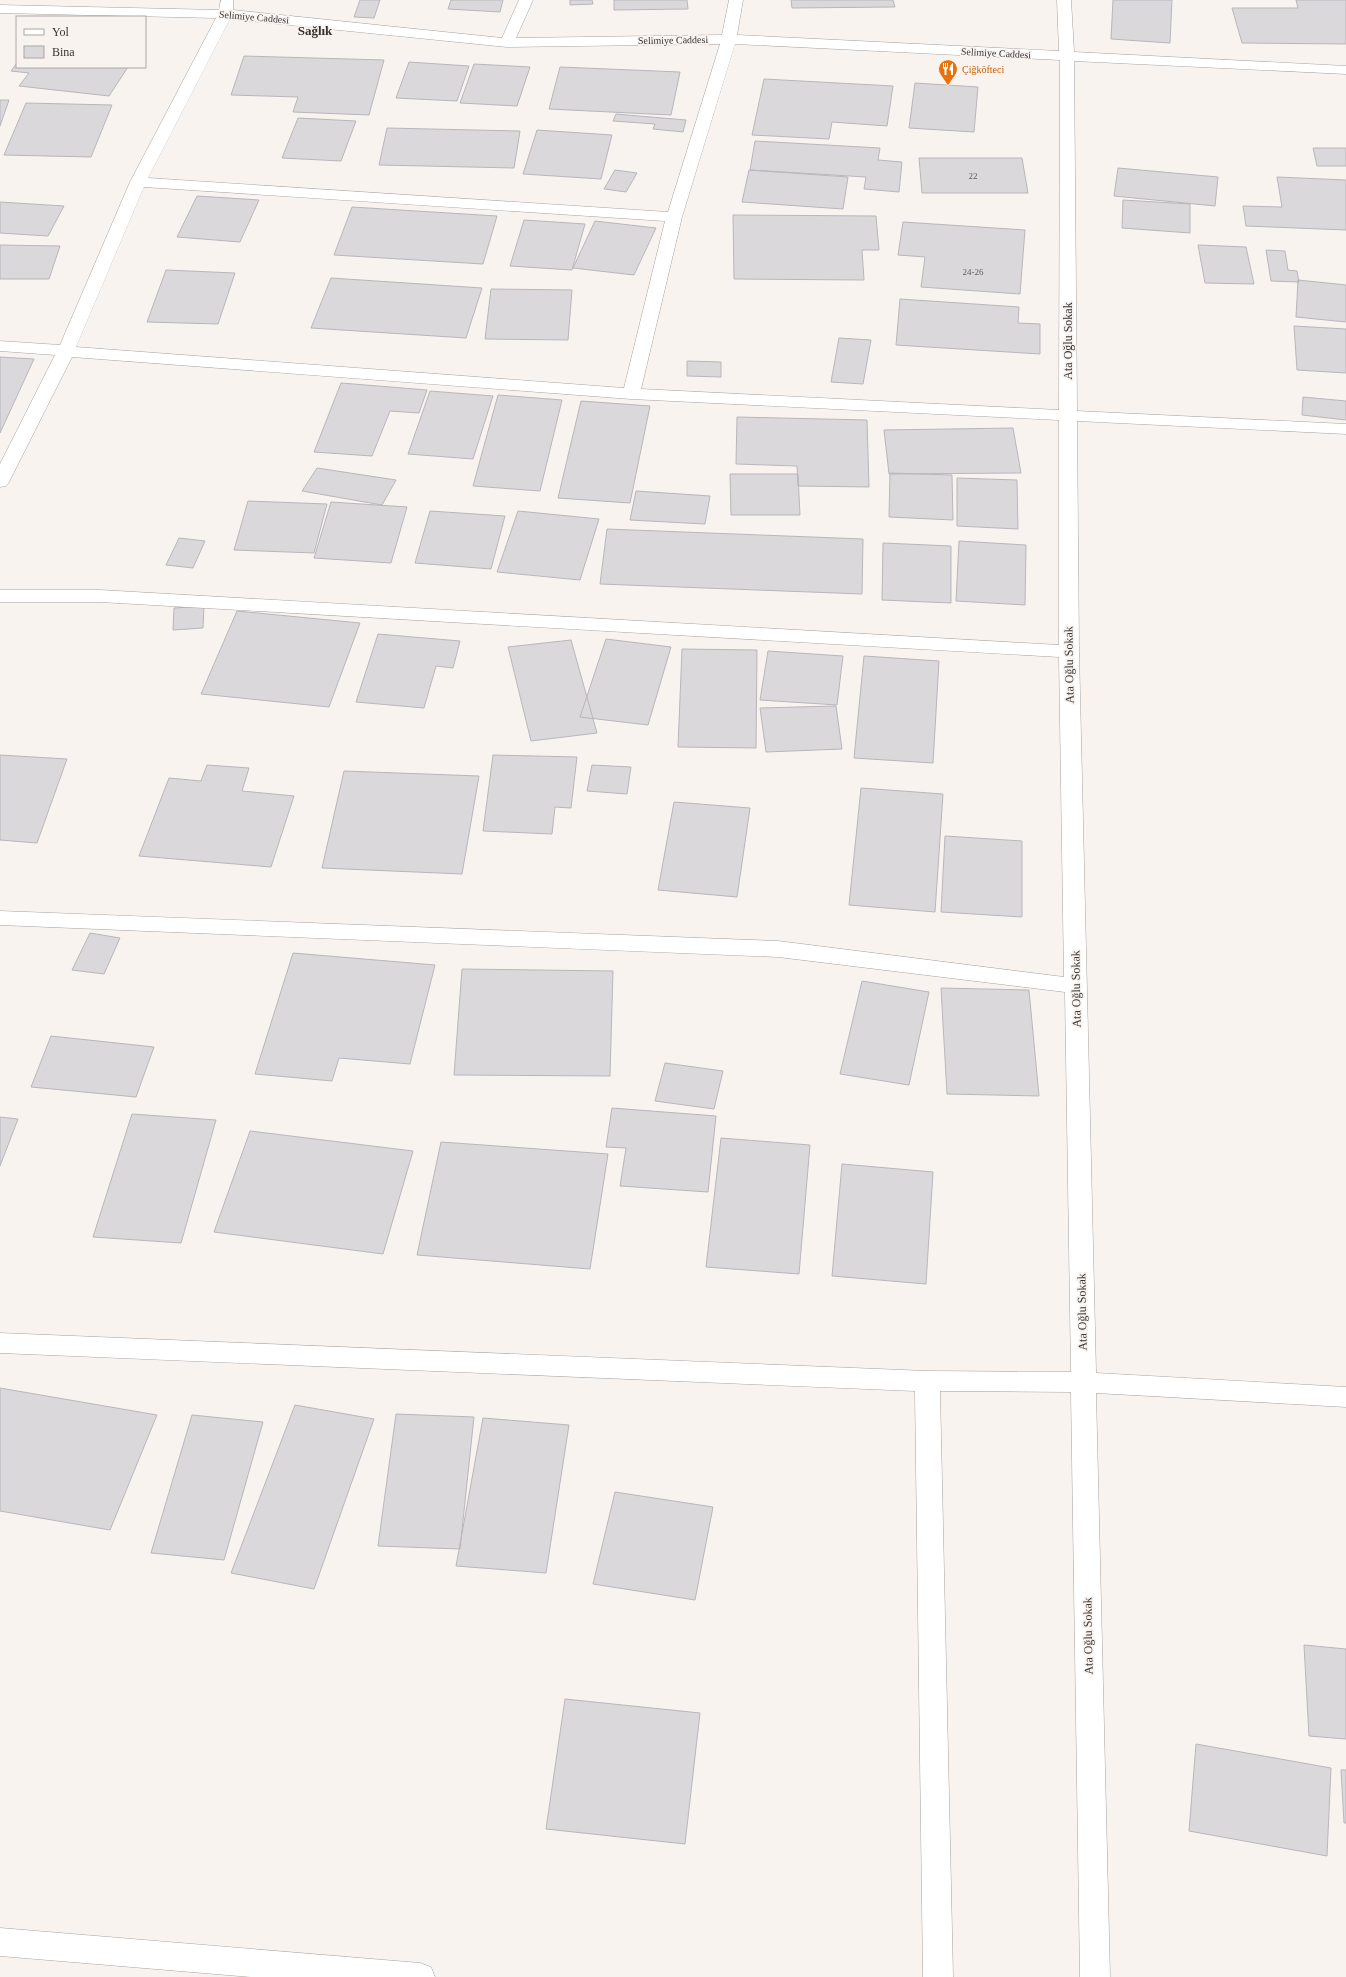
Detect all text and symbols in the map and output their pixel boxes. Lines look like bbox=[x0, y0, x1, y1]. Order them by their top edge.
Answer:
street label: Selimiye Caddesi bbox=[219, 8, 290, 26]
legend bbox=[16, 16, 146, 68]
district label: Sağlık bbox=[298, 23, 333, 38]
text: Yol bbox=[52, 25, 69, 39]
street label: Selimiye Caddesi bbox=[638, 34, 708, 46]
text: Bina bbox=[52, 45, 75, 59]
street label: Selimiye Caddesi bbox=[961, 46, 1032, 60]
restaurant icon: Çiğköfteci bbox=[937, 58, 959, 86]
place label: Çiğköfteci bbox=[962, 64, 1004, 75]
house number: 22 bbox=[969, 171, 978, 181]
house number: 24-26 bbox=[963, 267, 984, 277]
street label: Ata Oğlu Sokak bbox=[1061, 302, 1075, 380]
street label: Ata Oğlu Sokak bbox=[1061, 626, 1077, 704]
street label: Ata Oğlu Sokak bbox=[1068, 950, 1084, 1028]
street label: Ata Oğlu Sokak bbox=[1074, 1273, 1090, 1351]
street label: Ata Oğlu Sokak bbox=[1080, 1597, 1096, 1675]

